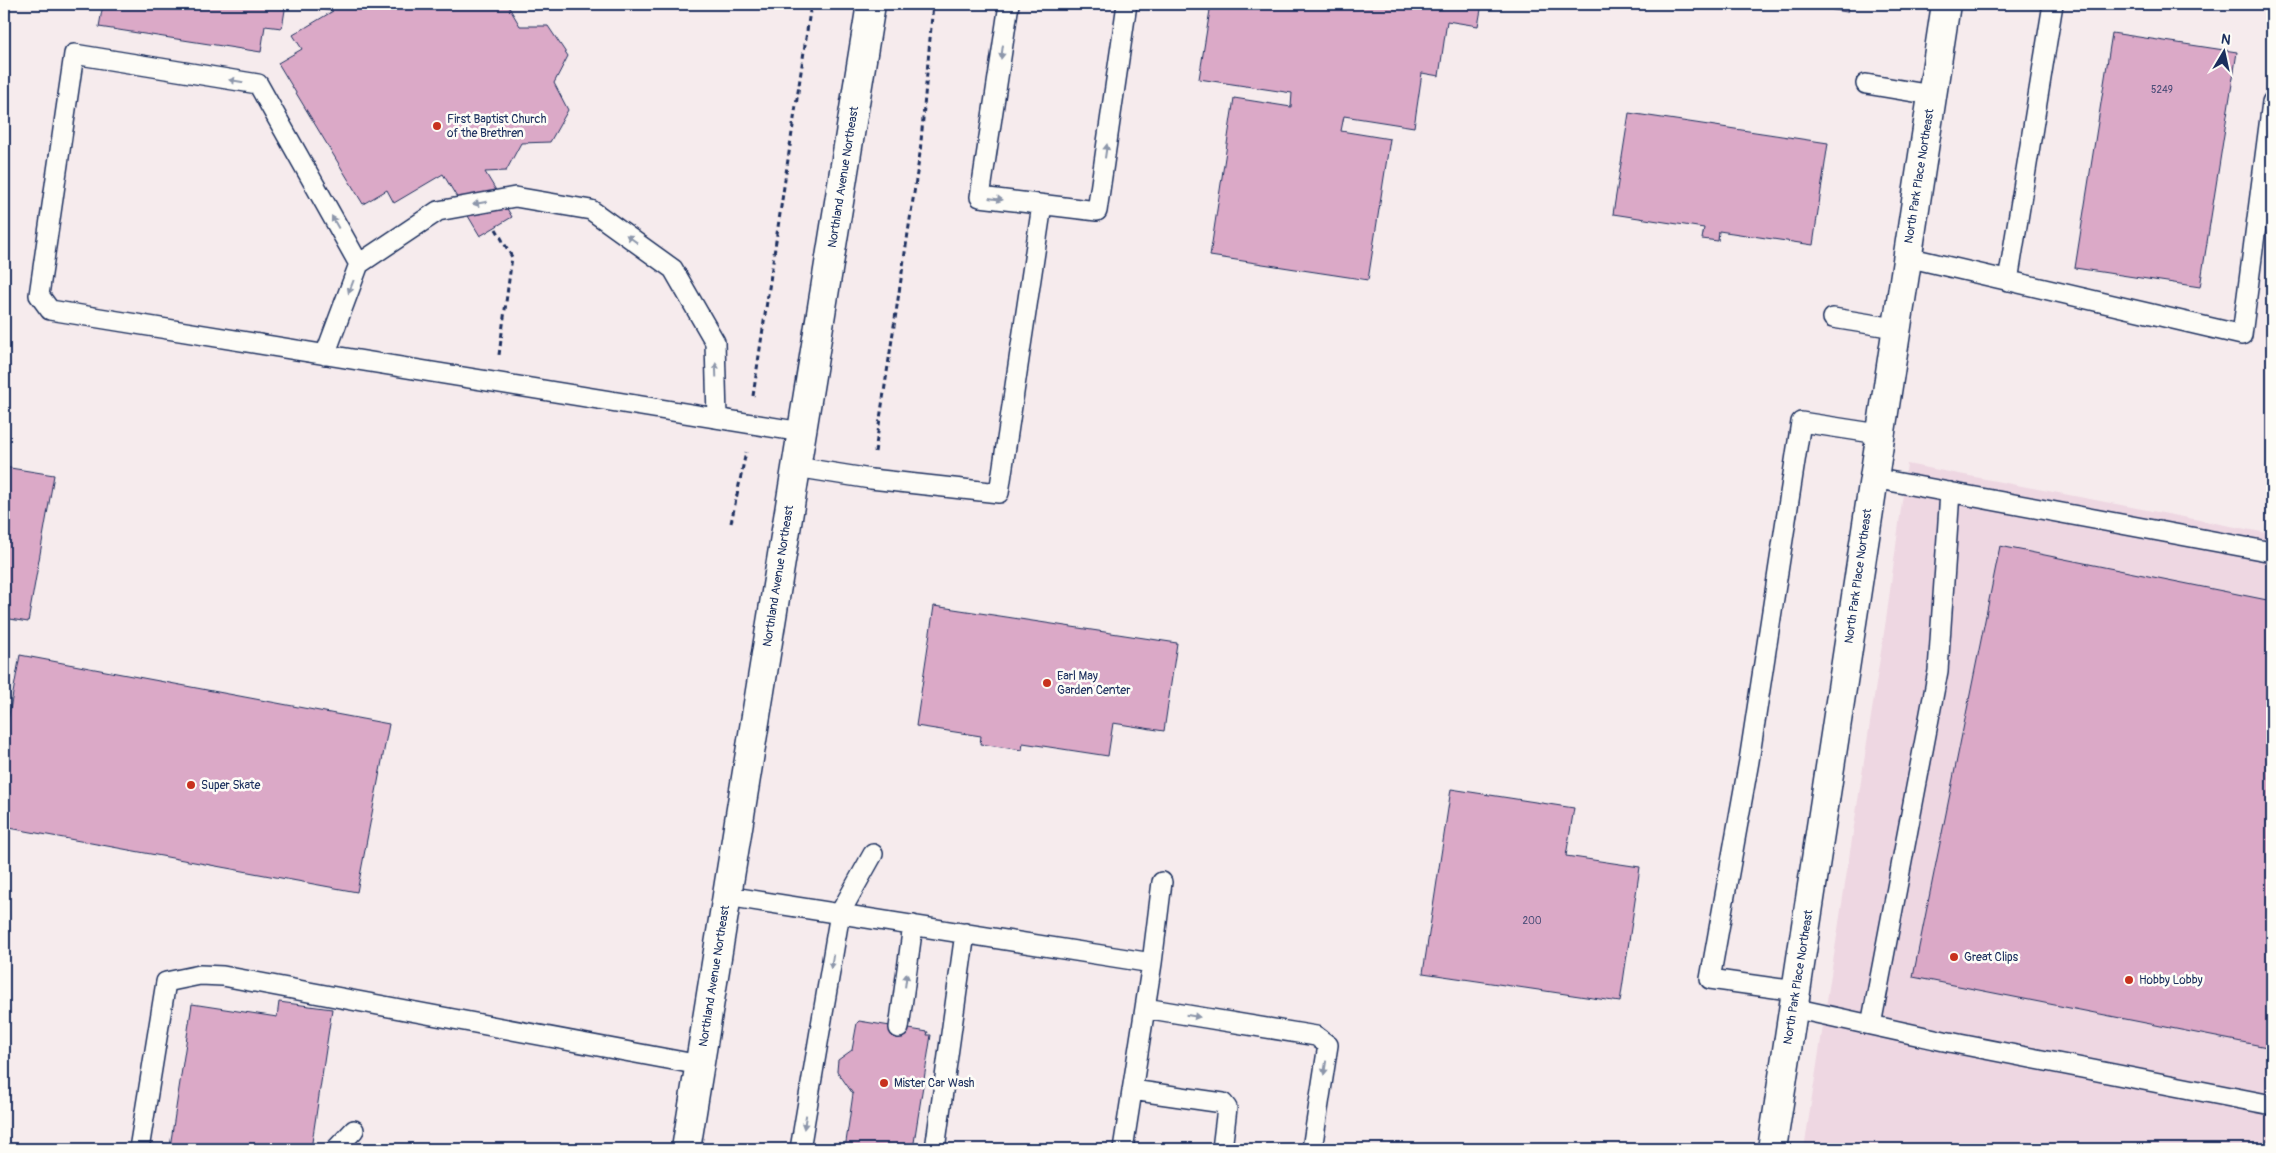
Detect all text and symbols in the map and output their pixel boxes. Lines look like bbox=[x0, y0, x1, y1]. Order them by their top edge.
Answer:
north arrow bbox=[2198, 28, 2248, 78]
text: N bbox=[2220, 31, 2232, 49]
one-way arrow bbox=[998, 44, 1006, 60]
one-way arrow bbox=[228, 76, 244, 84]
house number: 5249 bbox=[2151, 84, 2173, 96]
street label: Northland Avenue Northeast bbox=[825, 105, 862, 249]
street label: North Park Place Northeast bbox=[1901, 107, 1938, 245]
place label: First Baptist Church of the Brethren bbox=[447, 112, 547, 141]
marker: First Baptist Church of the Brethren bbox=[431, 120, 443, 132]
one-way arrow bbox=[1102, 143, 1110, 159]
one-way arrow bbox=[988, 195, 1004, 203]
one-way arrow bbox=[472, 200, 488, 208]
one-way arrow bbox=[331, 215, 340, 228]
one-way arrow bbox=[625, 234, 639, 244]
one-way arrow bbox=[347, 280, 355, 295]
one-way arrow bbox=[711, 361, 719, 377]
street label: Northland Avenue Northeast bbox=[760, 504, 797, 648]
street label: North Park Place Northeast bbox=[1842, 507, 1875, 645]
place label: Earl May Garden Center bbox=[1057, 669, 1131, 698]
marker: Earl May Garden Center bbox=[1041, 677, 1053, 689]
place label: Super Skate bbox=[201, 778, 261, 793]
marker: Super Skate bbox=[185, 779, 197, 791]
street label: Northland Avenue Northeast bbox=[696, 904, 733, 1048]
street label: North Park Place Northeast bbox=[1780, 908, 1817, 1046]
house number: 200 bbox=[1522, 915, 1542, 927]
place label: Great Clips bbox=[1964, 950, 2019, 965]
marker: Great Clips bbox=[1948, 951, 1960, 963]
one-way arrow bbox=[827, 954, 835, 970]
one-way arrow bbox=[902, 971, 910, 987]
place label: Hobby Lobby bbox=[2139, 973, 2203, 988]
marker: Hobby Lobby bbox=[2123, 974, 2135, 986]
one-way arrow bbox=[1186, 1012, 1202, 1020]
one-way arrow bbox=[1320, 1060, 1328, 1076]
place label: Mister Car Wash bbox=[894, 1076, 975, 1091]
marker: Mister Car Wash bbox=[878, 1077, 890, 1089]
one-way arrow bbox=[801, 1114, 809, 1130]

